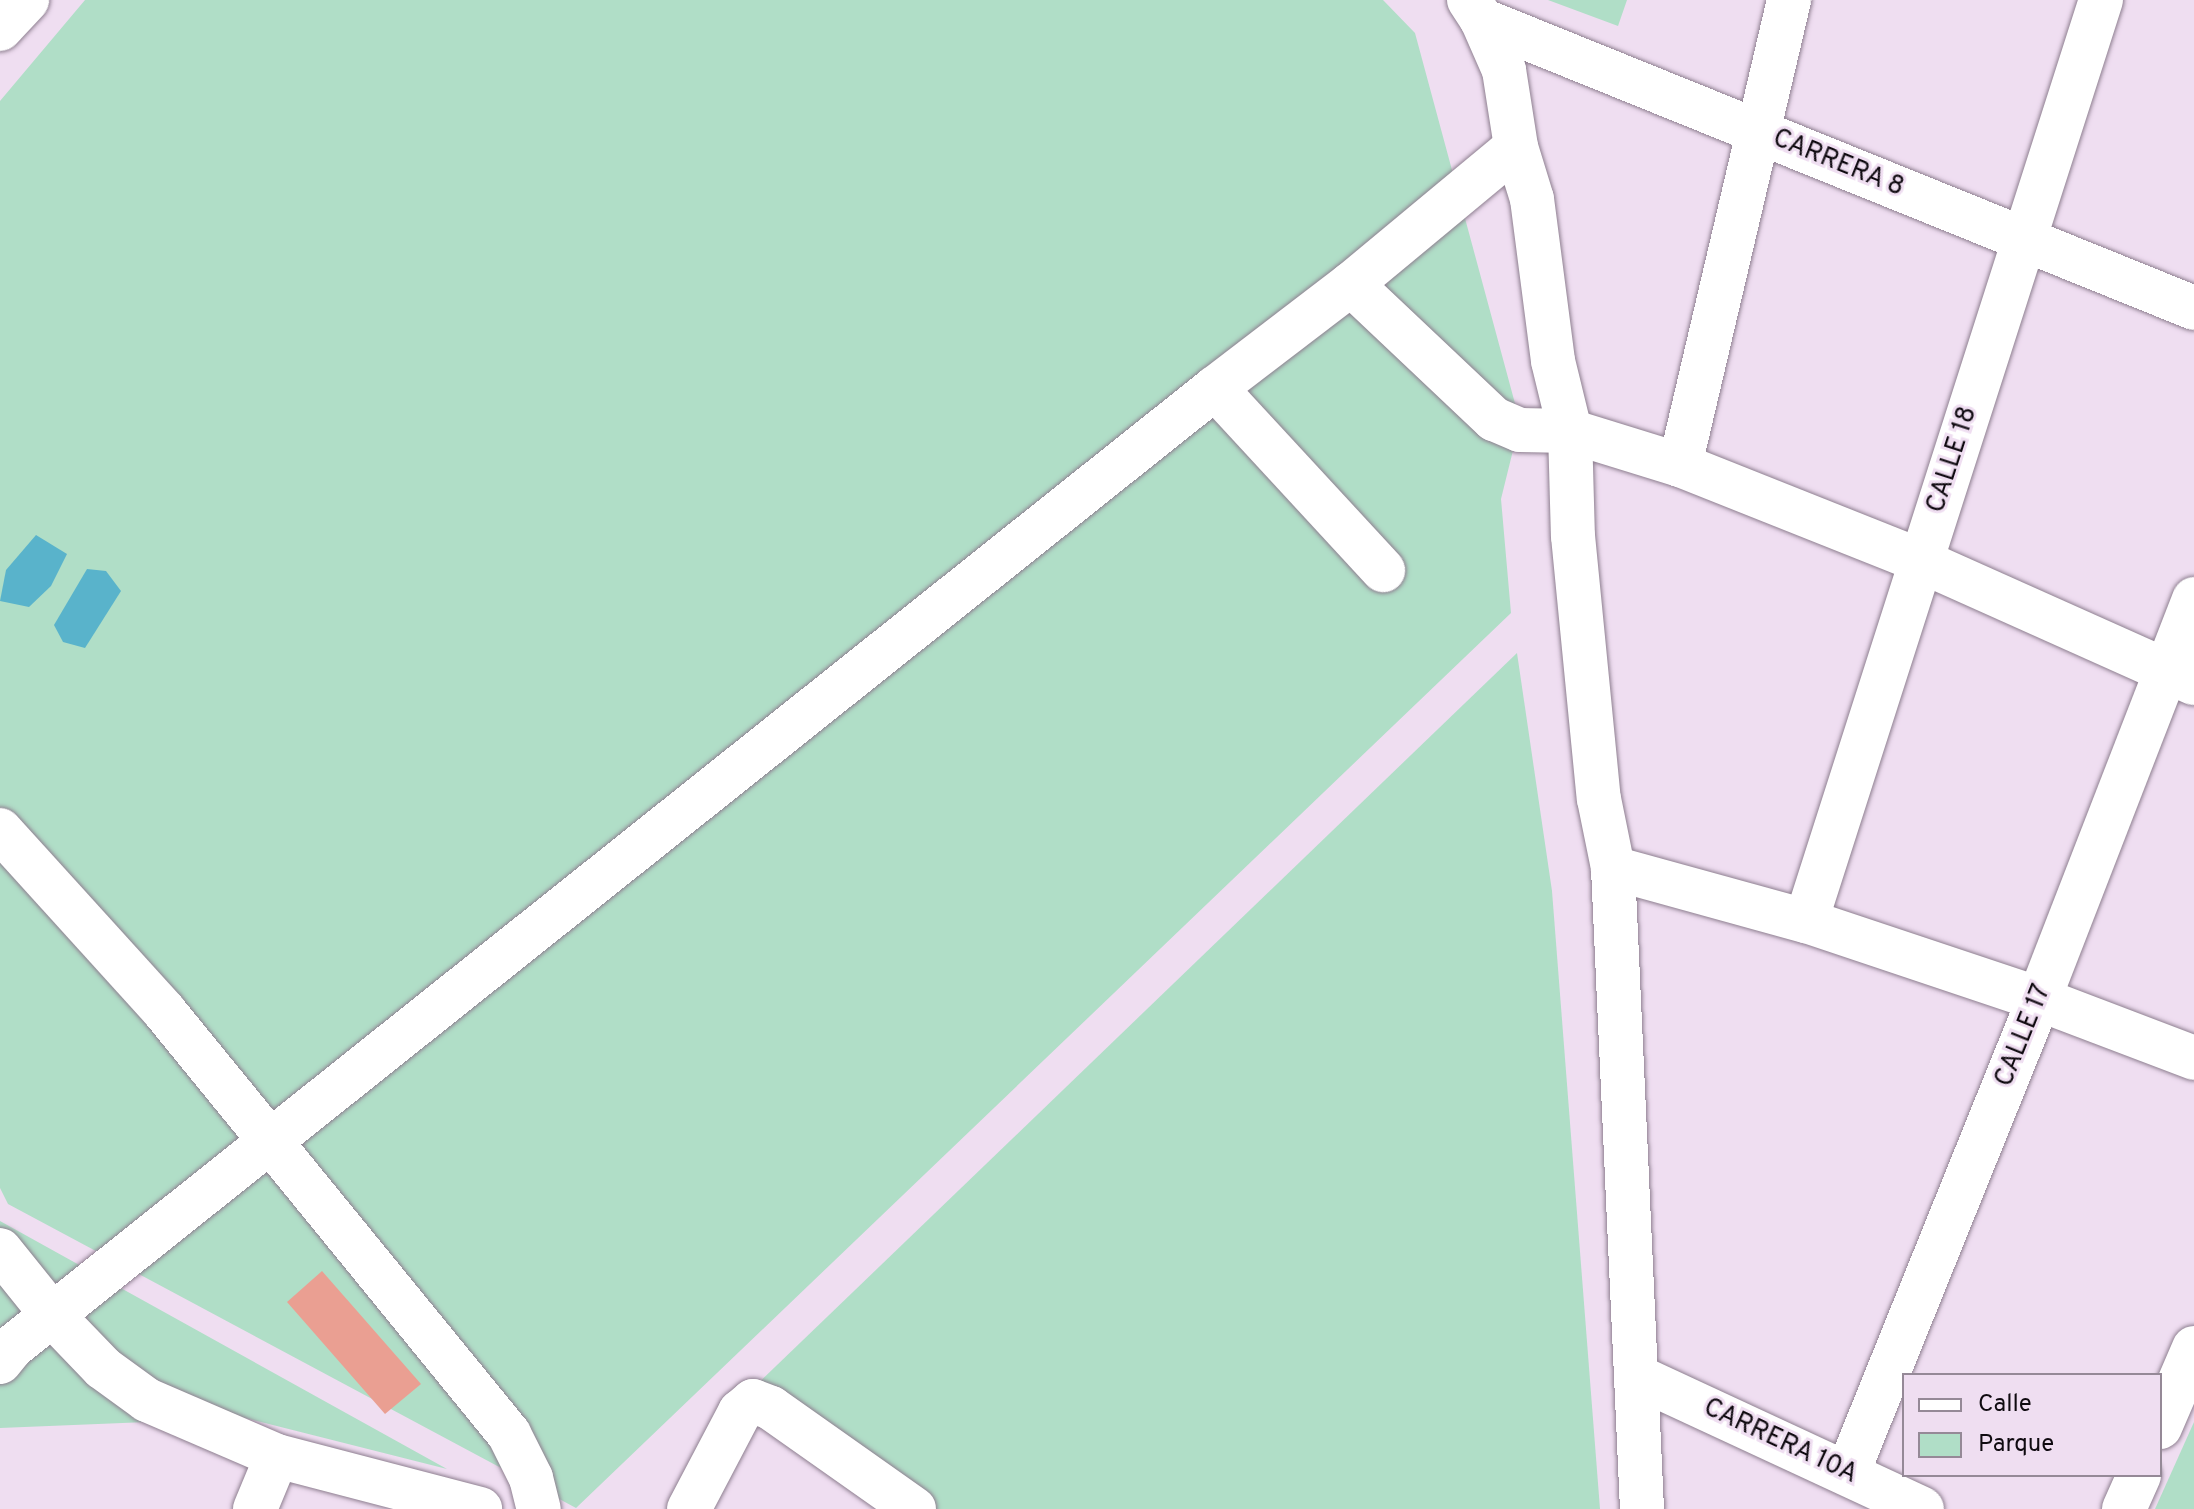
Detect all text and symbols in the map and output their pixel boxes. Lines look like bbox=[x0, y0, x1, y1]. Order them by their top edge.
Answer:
street label: CARRERA 8 bbox=[1767, 123, 1909, 205]
street label: CALLE 18 bbox=[1921, 403, 1985, 517]
street label: CALLE 17 bbox=[1989, 980, 2059, 1092]
legend bbox=[1902, 1373, 2162, 1477]
text: Calle bbox=[1978, 1390, 2032, 1420]
street label: CARRERA 10A bbox=[1698, 1393, 1862, 1491]
text: Parque bbox=[1978, 1430, 2054, 1460]

